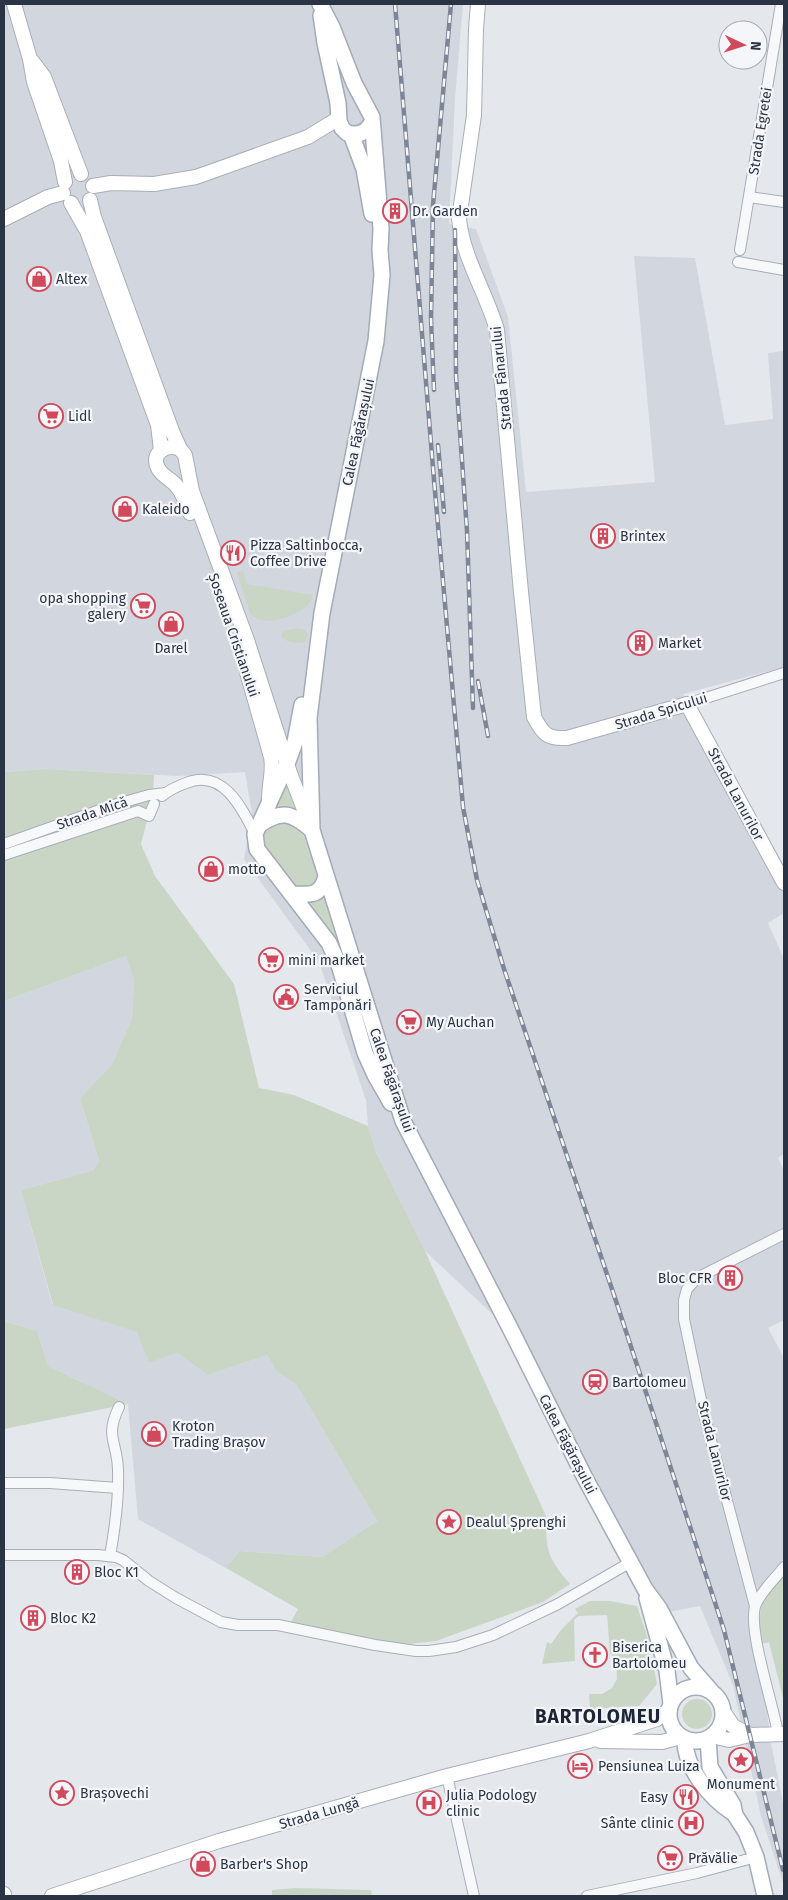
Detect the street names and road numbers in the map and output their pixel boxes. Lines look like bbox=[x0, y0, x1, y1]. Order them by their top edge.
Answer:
street label: Strada Egretei bbox=[745, 86, 776, 176]
street label: Strada Fânarului bbox=[488, 325, 515, 431]
street label: Calea Făgărașului bbox=[339, 377, 379, 488]
street label: Șoseaua Cristianului bbox=[203, 571, 263, 700]
street label: Strada Spicului bbox=[613, 689, 709, 734]
street label: Strada Lanurilor bbox=[704, 745, 767, 844]
street label: Strada Mică bbox=[54, 793, 130, 834]
street label: Calea Făgărașului bbox=[365, 1026, 417, 1135]
street label: Calea Făgărașului bbox=[534, 1392, 600, 1497]
street label: Strada Lanurilor bbox=[694, 1399, 735, 1504]
street label: Strada Lungă bbox=[277, 1794, 361, 1833]

